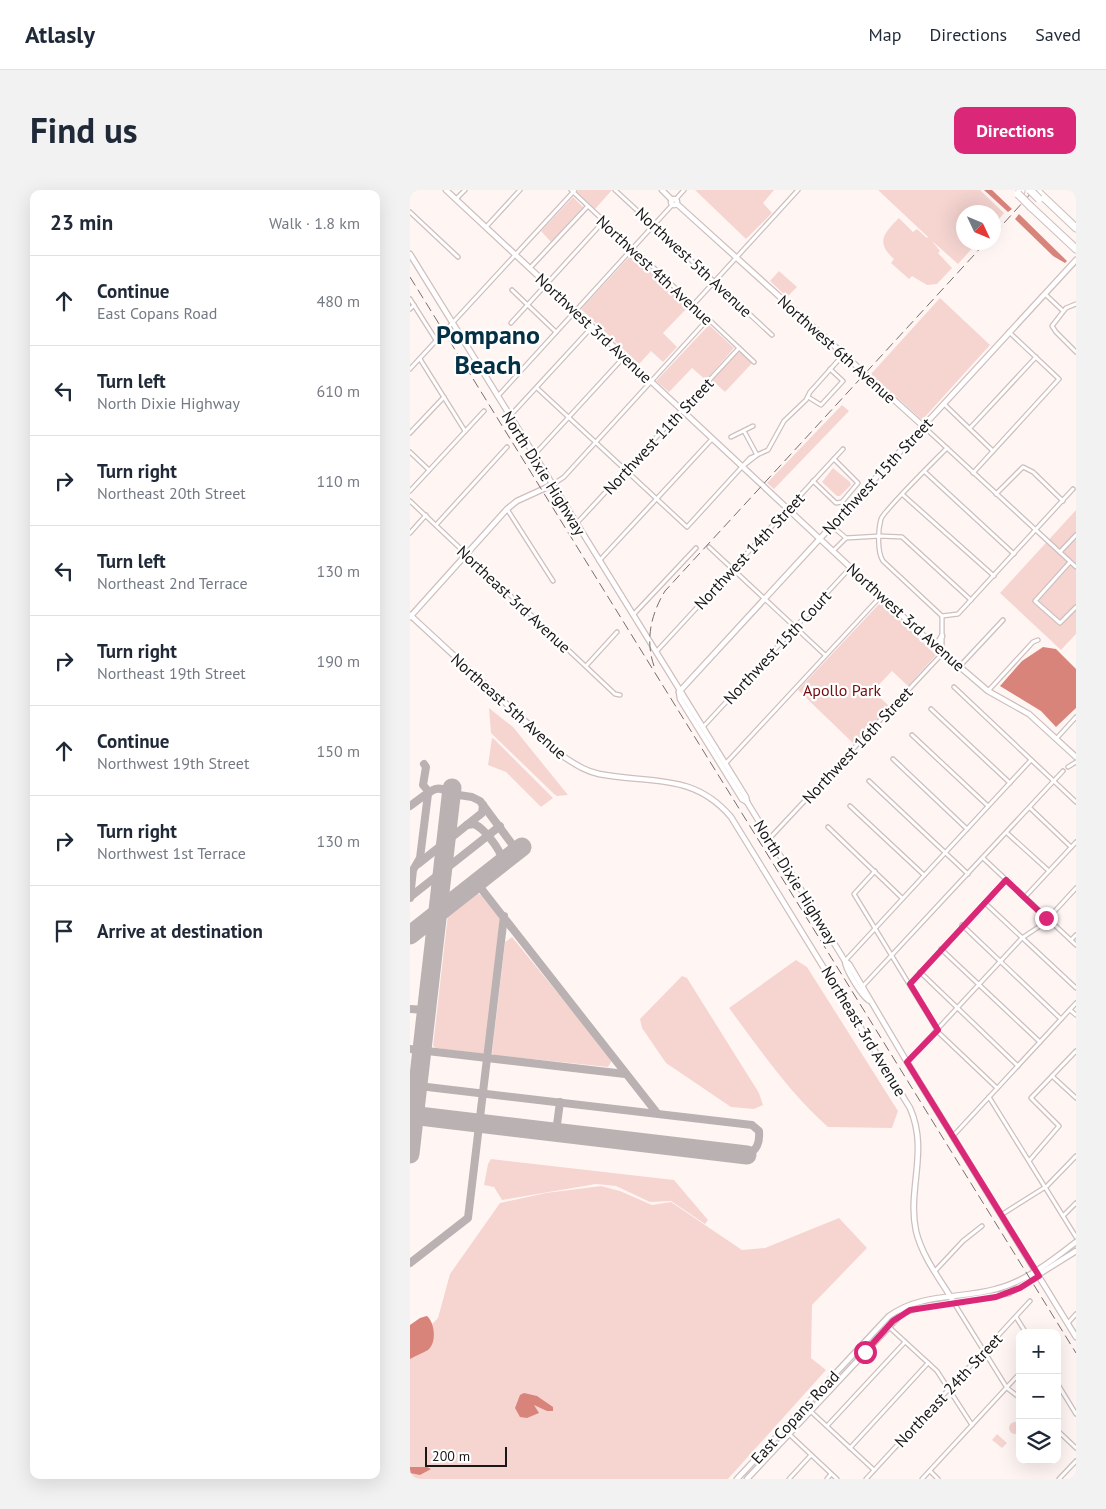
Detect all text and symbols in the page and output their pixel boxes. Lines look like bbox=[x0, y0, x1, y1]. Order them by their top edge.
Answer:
text: Atlasly bbox=[25, 19, 95, 50]
text: Map bbox=[869, 23, 901, 46]
text: Directions bbox=[929, 23, 1007, 46]
text: Saved bbox=[1035, 23, 1081, 46]
text: Find us bbox=[30, 107, 138, 153]
button: Directions bbox=[954, 107, 1076, 154]
street label: Northwest 5th Avenue bbox=[632, 203, 756, 321]
north arrow bbox=[956, 205, 1001, 250]
text: 23 min bbox=[50, 209, 113, 236]
street label: Northwest 4th Avenue bbox=[593, 211, 717, 329]
text: Walk · 1.8 km bbox=[269, 213, 360, 233]
street label: Northwest 3rd Avenue bbox=[532, 269, 656, 387]
text: Continue bbox=[97, 279, 169, 303]
icon: ahead bbox=[50, 287, 78, 315]
text: 480 m bbox=[317, 291, 360, 311]
street label: Northwest 6th Avenue bbox=[774, 291, 900, 407]
text: East Copans Road bbox=[97, 303, 217, 323]
district label: Pompano Beach bbox=[436, 318, 540, 381]
text: Turn left bbox=[97, 369, 166, 393]
street label: Northwest 11th Street bbox=[599, 373, 718, 499]
icon: left bbox=[50, 377, 78, 405]
text: 610 m bbox=[317, 381, 360, 401]
text: North Dixie Highway bbox=[97, 393, 240, 413]
street label: North Dixie Highway bbox=[498, 407, 591, 539]
street label: Northwest 15th Street bbox=[818, 413, 937, 539]
text: Turn right bbox=[97, 459, 177, 483]
icon: right bbox=[50, 467, 78, 495]
text: 110 m bbox=[317, 471, 360, 491]
text: Northeast 20th Street bbox=[97, 483, 246, 503]
street label: Northwest 14th Street bbox=[690, 488, 809, 614]
street label: Northeast 3rd Avenue bbox=[453, 541, 575, 657]
text: Turn left bbox=[97, 549, 166, 573]
icon: left bbox=[50, 557, 78, 585]
street label: Northwest 3rd Avenue bbox=[843, 559, 969, 675]
text: 130 m bbox=[317, 561, 360, 581]
text: Northeast 2nd Terrace bbox=[97, 573, 248, 593]
street label: Northwest 15th Court bbox=[719, 585, 835, 708]
text: Turn right bbox=[97, 639, 177, 663]
icon: right bbox=[50, 647, 78, 675]
street label: Northeast 5th Avenue bbox=[447, 649, 571, 763]
text: 190 m bbox=[317, 651, 360, 671]
text: Northeast 19th Street bbox=[97, 663, 246, 683]
park label: Apollo Park bbox=[803, 680, 881, 700]
street label: Northwest 16th Street bbox=[798, 682, 917, 808]
text: Continue bbox=[97, 729, 169, 753]
icon: ahead bbox=[50, 737, 78, 765]
text: 150 m bbox=[317, 741, 360, 761]
text: Northwest 19th Street bbox=[97, 753, 249, 773]
street label: North Dixie Highway bbox=[750, 816, 843, 948]
text: Turn right bbox=[97, 819, 177, 843]
icon: right bbox=[50, 827, 78, 855]
text: 130 m bbox=[317, 831, 360, 851]
text: Northwest 1st Terrace bbox=[97, 843, 246, 863]
route end bbox=[1035, 907, 1058, 930]
icon: arrive bbox=[50, 917, 78, 945]
text: Arrive at destination bbox=[97, 919, 263, 943]
street label: Northeast 3rd Avenue bbox=[817, 962, 911, 1100]
street label: Northeast 24th Street bbox=[890, 1328, 1006, 1451]
map controls bbox=[1016, 1329, 1061, 1464]
button: + bbox=[1016, 1329, 1061, 1374]
route start bbox=[854, 1341, 877, 1364]
street label: East Copans Road bbox=[747, 1366, 843, 1468]
button: − bbox=[1016, 1374, 1061, 1419]
button: layers bbox=[1016, 1419, 1061, 1464]
scale bar bbox=[425, 1444, 508, 1467]
text: 200 m bbox=[432, 1447, 470, 1465]

